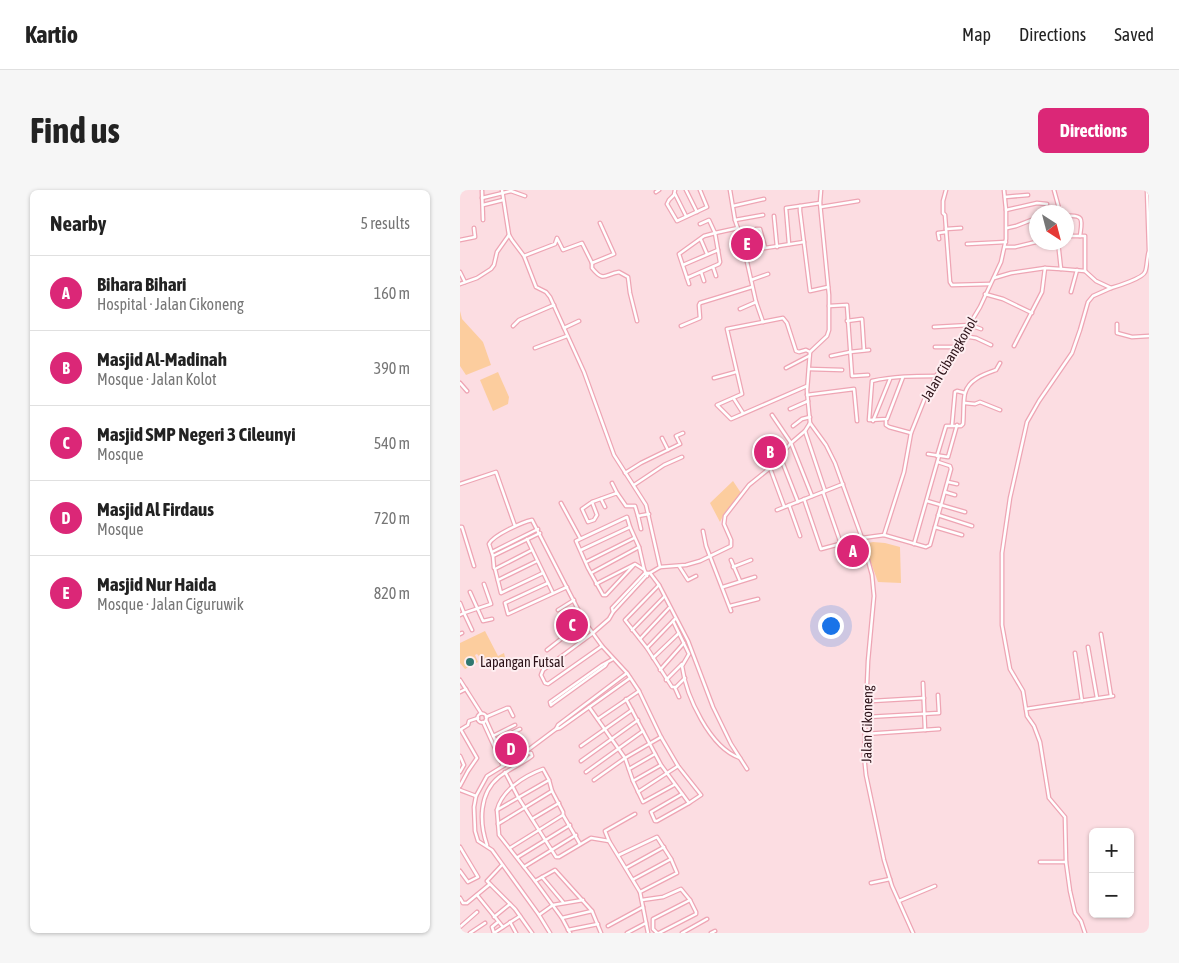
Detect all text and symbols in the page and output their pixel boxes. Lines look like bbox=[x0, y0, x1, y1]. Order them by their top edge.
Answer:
text: Kartio bbox=[25, 21, 78, 48]
text: Map bbox=[962, 24, 991, 45]
text: Directions bbox=[1019, 24, 1086, 45]
text: Saved bbox=[1114, 24, 1154, 45]
button: Directions bbox=[1038, 108, 1149, 153]
text: Find us bbox=[30, 110, 120, 150]
north arrow bbox=[1029, 205, 1074, 250]
text: Nearby bbox=[50, 211, 106, 235]
text: 5 results bbox=[360, 214, 410, 232]
pin: E bbox=[731, 225, 763, 263]
text: Bihara Bihari bbox=[97, 273, 187, 295]
text: A bbox=[62, 284, 70, 302]
text: 160 m bbox=[374, 284, 410, 302]
text: Hospital · Jalan Cikoneng bbox=[97, 295, 244, 313]
street label: Jalan Cibangkonol bbox=[918, 314, 980, 404]
text: Masjid Al-Madinah bbox=[97, 348, 227, 370]
text: B bbox=[62, 359, 70, 377]
text: 390 m bbox=[374, 359, 410, 377]
text: Mosque · Jalan Kolot bbox=[97, 370, 217, 388]
text: Masjid SMP Negeri 3 Cileunyi bbox=[97, 423, 296, 445]
pin: B bbox=[754, 433, 786, 471]
text: C bbox=[62, 434, 70, 452]
text: 540 m bbox=[374, 434, 410, 452]
text: Mosque bbox=[97, 445, 143, 463]
text: Masjid Al Firdaus bbox=[97, 498, 214, 520]
text: D bbox=[62, 509, 70, 527]
text: 720 m bbox=[374, 509, 410, 527]
text: Mosque bbox=[97, 520, 143, 538]
pin: A bbox=[837, 532, 869, 570]
text: Masjid Nur Haida bbox=[97, 573, 216, 595]
text: E bbox=[63, 584, 69, 602]
text: 820 m bbox=[374, 584, 410, 602]
text: Mosque · Jalan Ciguruwik bbox=[97, 595, 244, 613]
pin: C bbox=[556, 606, 588, 644]
your location bbox=[818, 613, 844, 639]
place label: Lapangan Futsal bbox=[480, 654, 565, 670]
marker: Lapangan Futsal bbox=[464, 656, 476, 668]
street label: Jalan Cikoneng bbox=[858, 685, 876, 763]
pin: D bbox=[495, 730, 527, 768]
map controls bbox=[1089, 828, 1134, 918]
button: + bbox=[1089, 828, 1134, 873]
button: − bbox=[1089, 873, 1134, 918]

